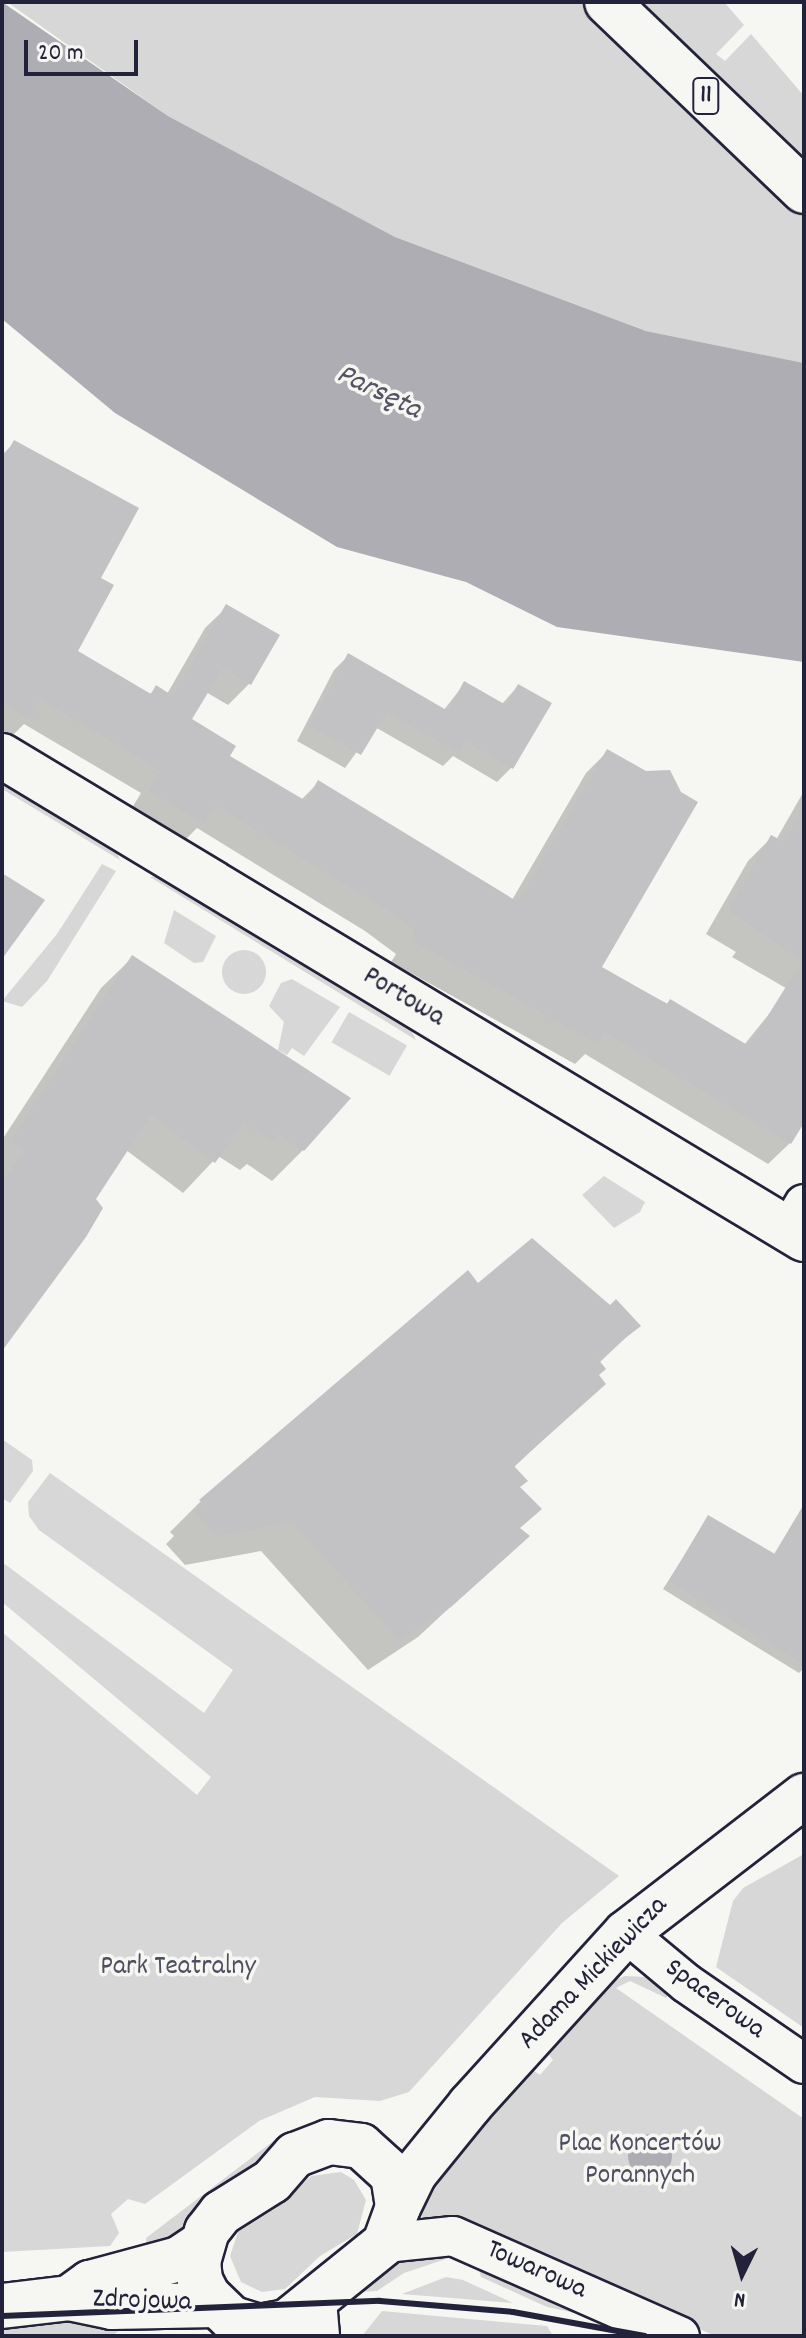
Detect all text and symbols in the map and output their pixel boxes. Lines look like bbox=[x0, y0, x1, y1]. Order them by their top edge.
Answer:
scale bar bbox=[28, 24, 142, 74]
text: 20 m bbox=[38, 37, 84, 71]
road number: 11 bbox=[692, 74, 720, 118]
water label: Parsęta bbox=[330, 358, 426, 430]
street label: Portowa bbox=[356, 961, 450, 1035]
street label: Adama Mickiewicza bbox=[512, 1890, 676, 2058]
park label: Park Teatralny bbox=[100, 1951, 256, 1985]
street label: Spacerowa bbox=[657, 1952, 771, 2048]
park label: Plac Koncertów Porannych bbox=[558, 2128, 722, 2194]
street label: Towarowa bbox=[481, 2234, 591, 2308]
north arrow bbox=[702, 2234, 782, 2314]
text: N bbox=[733, 2282, 747, 2314]
street label: Zdrojowa bbox=[92, 2283, 192, 2321]

